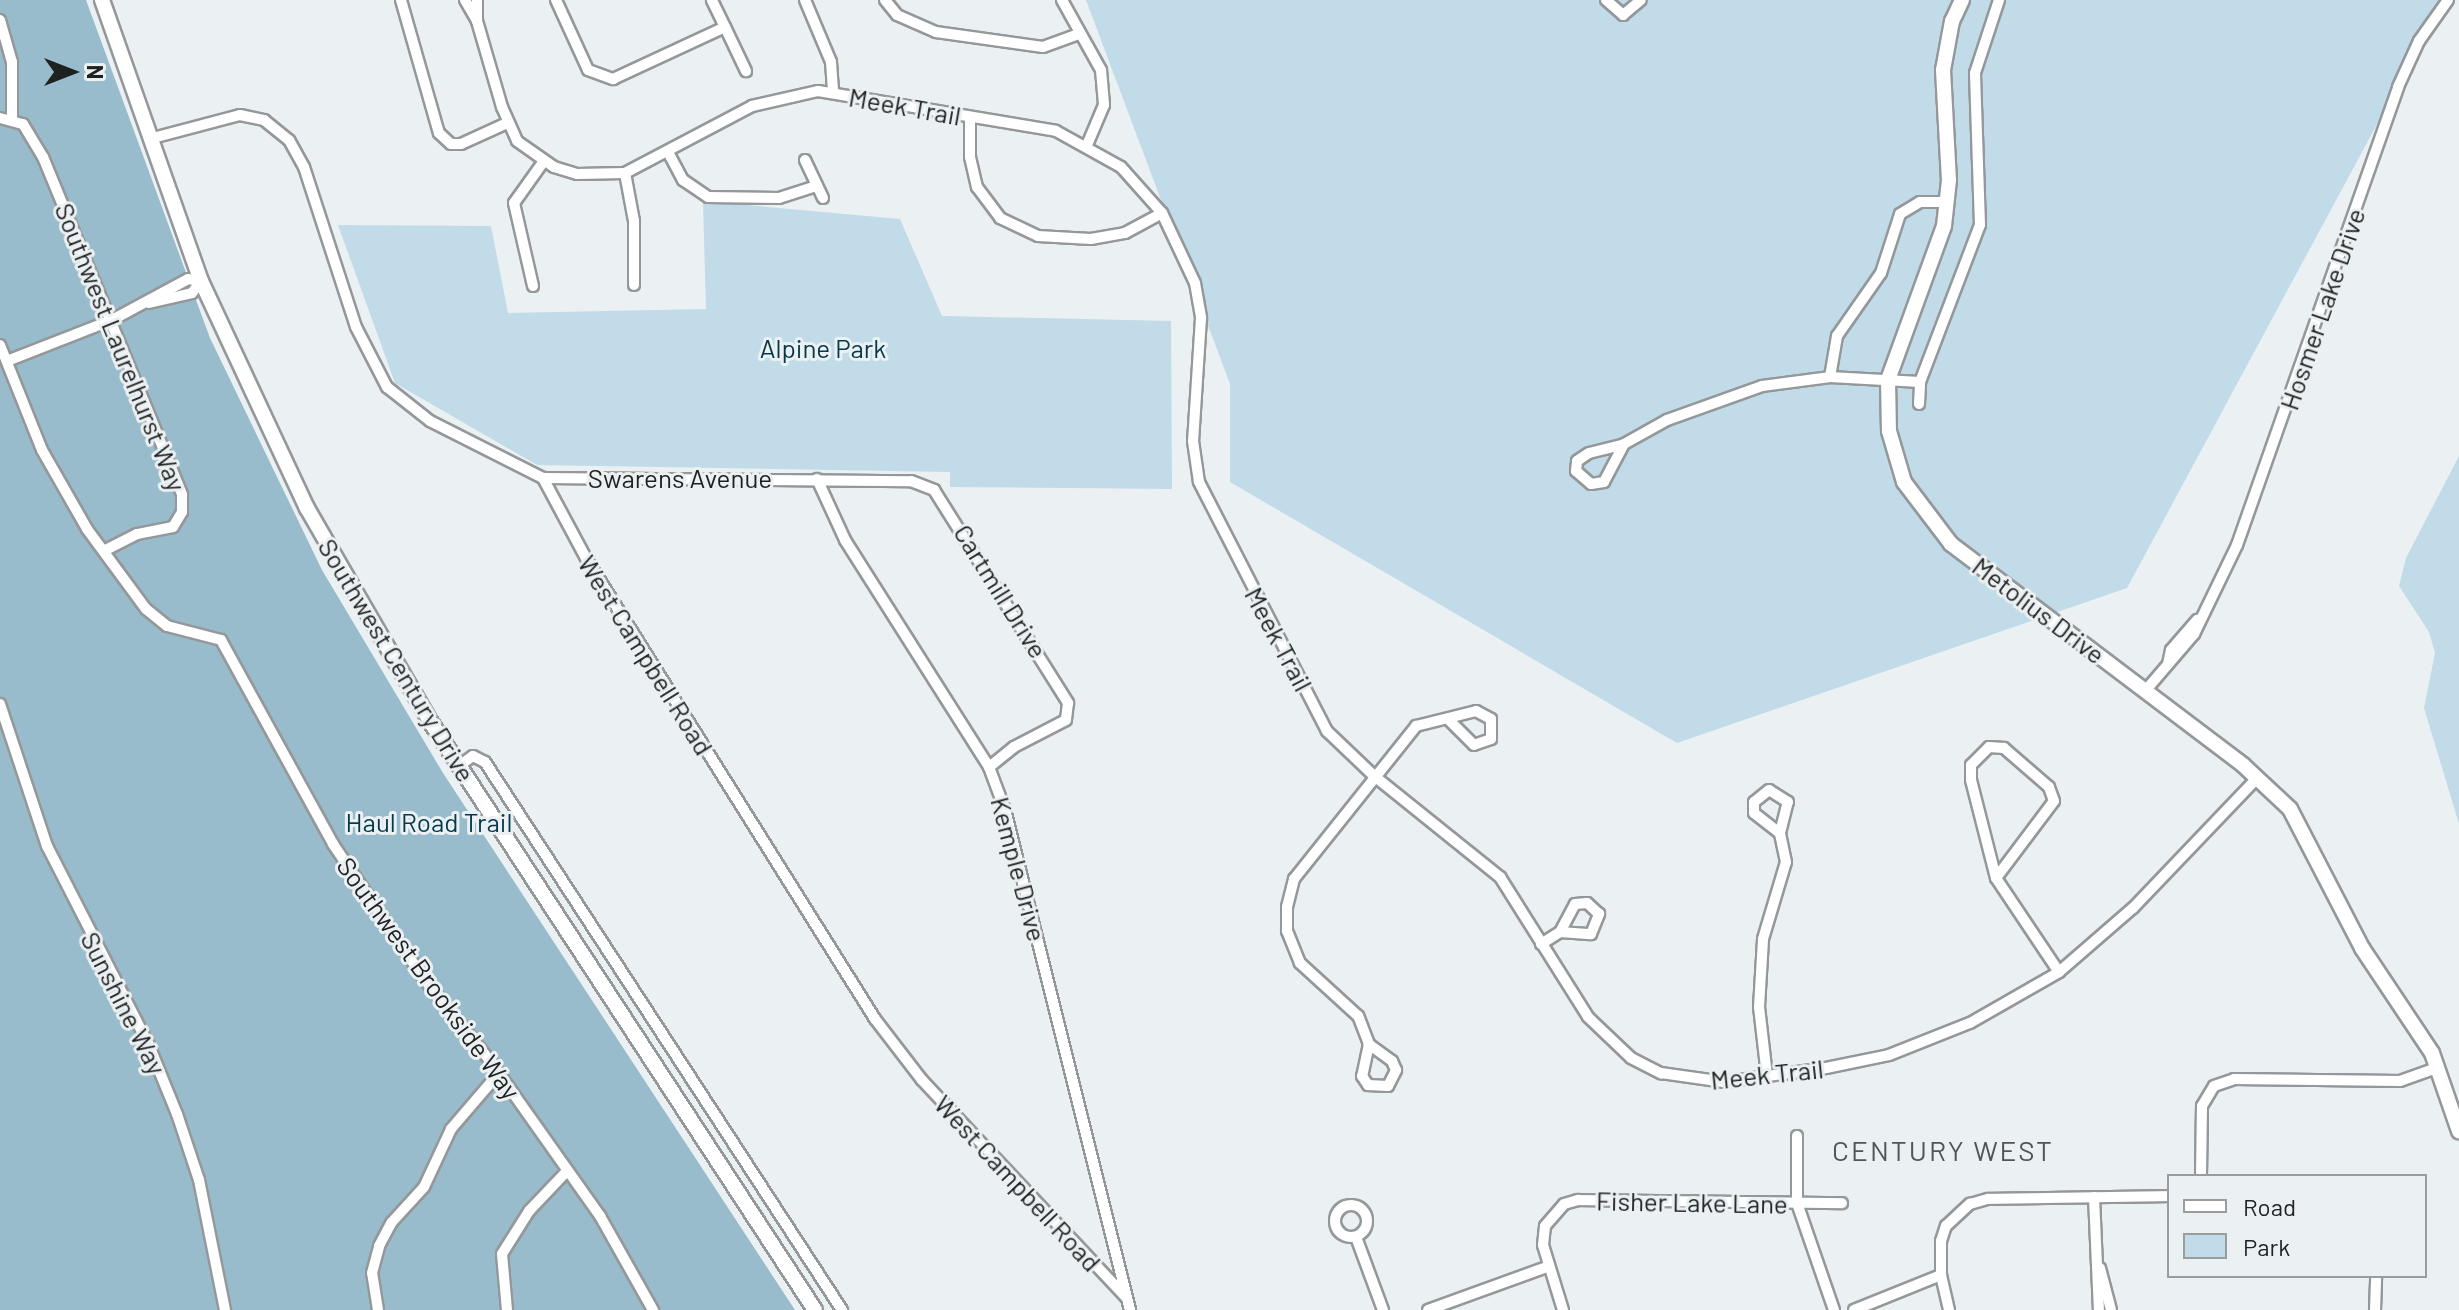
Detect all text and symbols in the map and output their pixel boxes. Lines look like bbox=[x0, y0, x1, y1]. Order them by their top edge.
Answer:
north arrow bbox=[32, 32, 112, 112]
text: N bbox=[83, 65, 109, 79]
street label: Meek Trail bbox=[847, 81, 963, 131]
street label: Southwest Laurelhurst Way bbox=[49, 198, 193, 496]
street label: Hosmer Lake Drive bbox=[2273, 204, 2371, 414]
park label: Alpine Park bbox=[760, 332, 886, 364]
street label: Swarens Avenue bbox=[588, 462, 772, 494]
street label: Cartmill Drive bbox=[948, 519, 1054, 663]
street label: Southwest Century Drive bbox=[312, 533, 482, 787]
street label: West Campbell Road bbox=[572, 549, 720, 761]
street label: Metolius Drive bbox=[1967, 550, 2111, 670]
street label: Meek Trail bbox=[1239, 582, 1319, 696]
street label: Kemple Drive bbox=[985, 793, 1053, 945]
park label: Haul Road Trail bbox=[346, 806, 512, 838]
street label: Southwest Brookside Way bbox=[331, 851, 527, 1105]
street label: Sunshine Way bbox=[75, 926, 173, 1080]
street label: Meek Trail bbox=[1709, 1053, 1825, 1095]
street label: West Campbell Road bbox=[928, 1088, 1108, 1278]
district label: CENTURY WEST bbox=[1832, 1133, 2054, 1167]
legend bbox=[2167, 1174, 2427, 1278]
street label: Fisher Lake Lane bbox=[1596, 1185, 1788, 1219]
text: Road bbox=[2243, 1192, 2296, 1221]
text: Park bbox=[2243, 1232, 2290, 1261]

